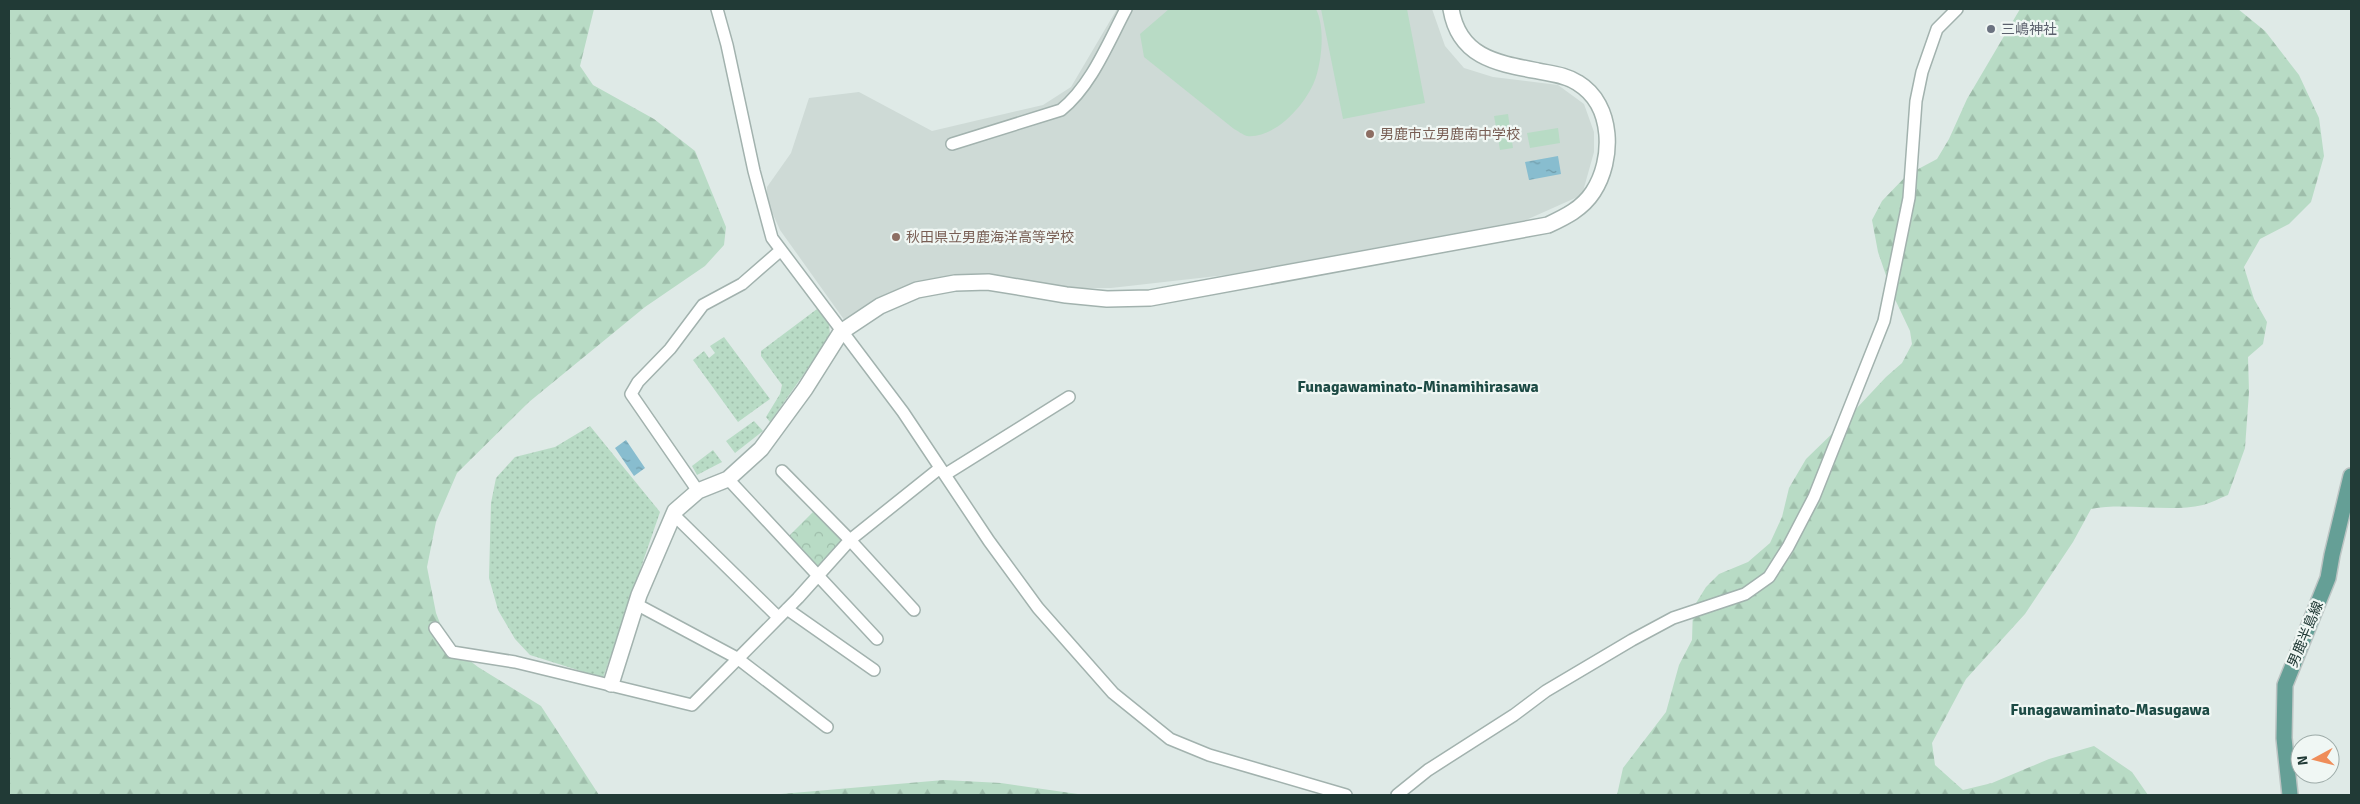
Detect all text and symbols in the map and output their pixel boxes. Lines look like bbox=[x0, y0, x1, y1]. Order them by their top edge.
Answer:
place label: 三嶋神社 bbox=[2001, 21, 2057, 38]
marker: 三嶋神社 bbox=[1985, 23, 1997, 35]
place label: 男鹿市立男鹿南中学校 bbox=[1380, 126, 1520, 143]
marker: 男鹿市立男鹿南中学校 bbox=[1364, 128, 1376, 140]
place label: 秋田県立男鹿海洋高等学校 bbox=[906, 229, 1074, 246]
marker: 秋田県立男鹿海洋高等学校 bbox=[890, 231, 902, 243]
district label: Funagawaminato-Minamihirasawa bbox=[1297, 377, 1539, 397]
street label: 男鹿半島線 bbox=[2284, 599, 2327, 670]
district label: Funagawaminato-Masugawa bbox=[2010, 700, 2210, 720]
north arrow bbox=[2290, 734, 2340, 784]
text: N bbox=[2294, 755, 2312, 766]

